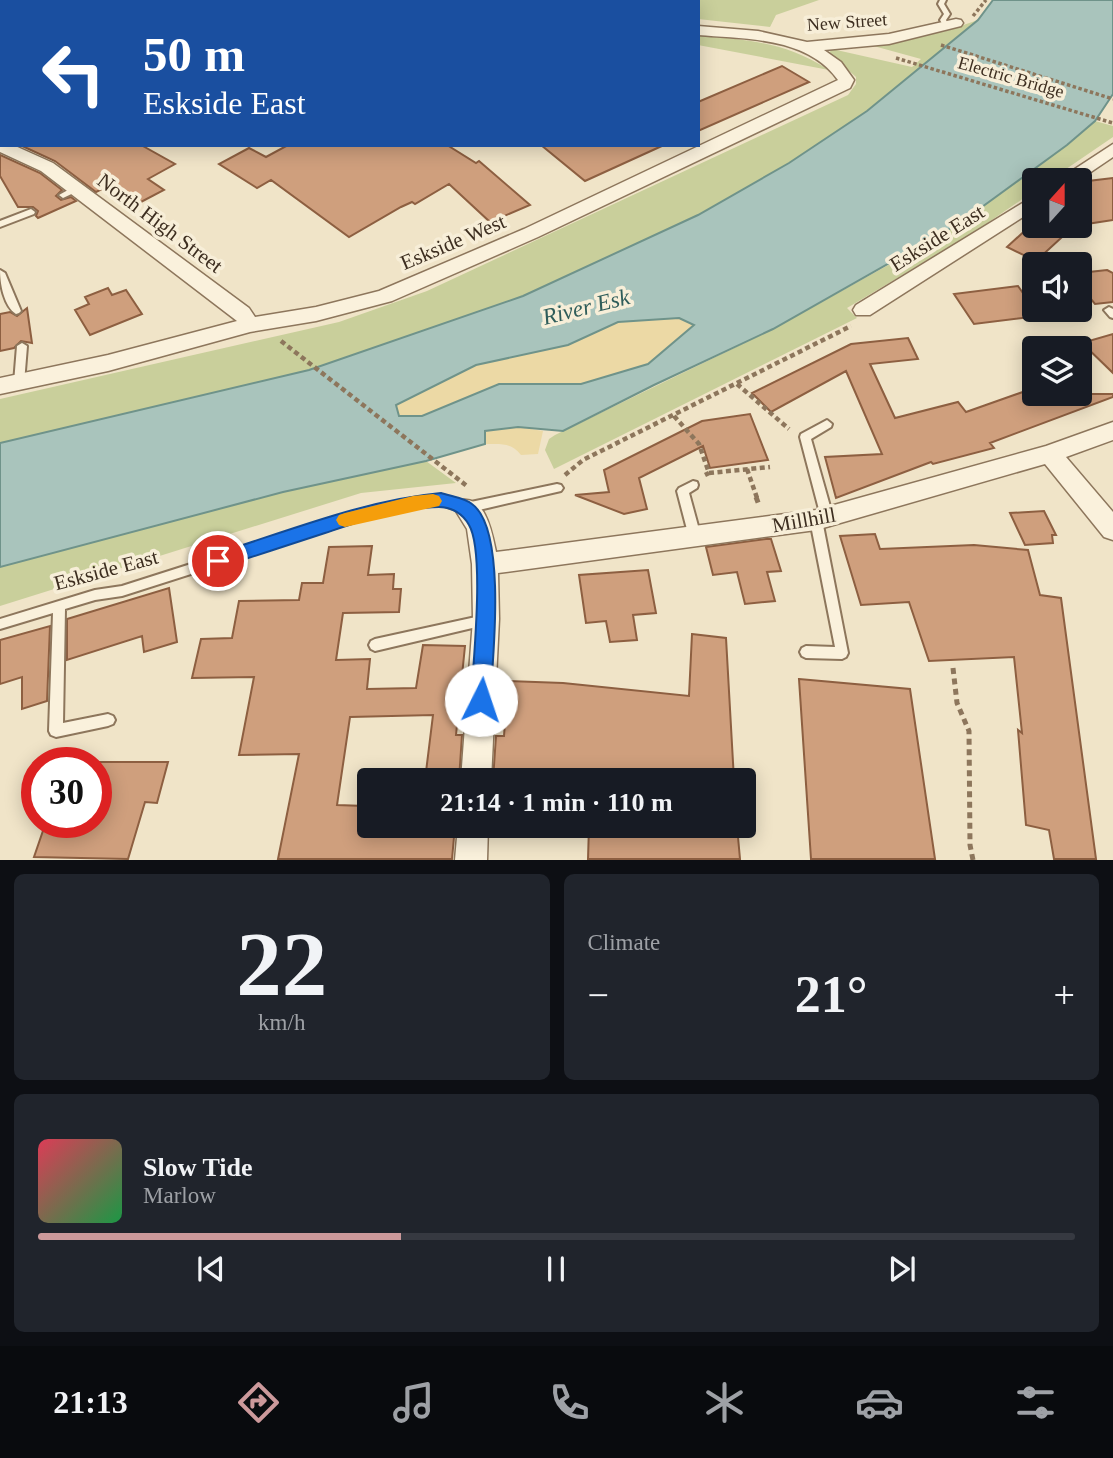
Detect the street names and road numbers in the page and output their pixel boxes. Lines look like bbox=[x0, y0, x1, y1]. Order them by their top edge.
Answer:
street label: New Street bbox=[806, 9, 888, 35]
street label: Electric Bridge bbox=[956, 52, 1066, 102]
street label: North High Street bbox=[93, 168, 227, 278]
street label: Eskside East bbox=[885, 199, 989, 276]
street label: Eskside West bbox=[397, 209, 509, 275]
street label: Millhill bbox=[770, 503, 838, 537]
street label: Eskside East bbox=[51, 545, 161, 595]

